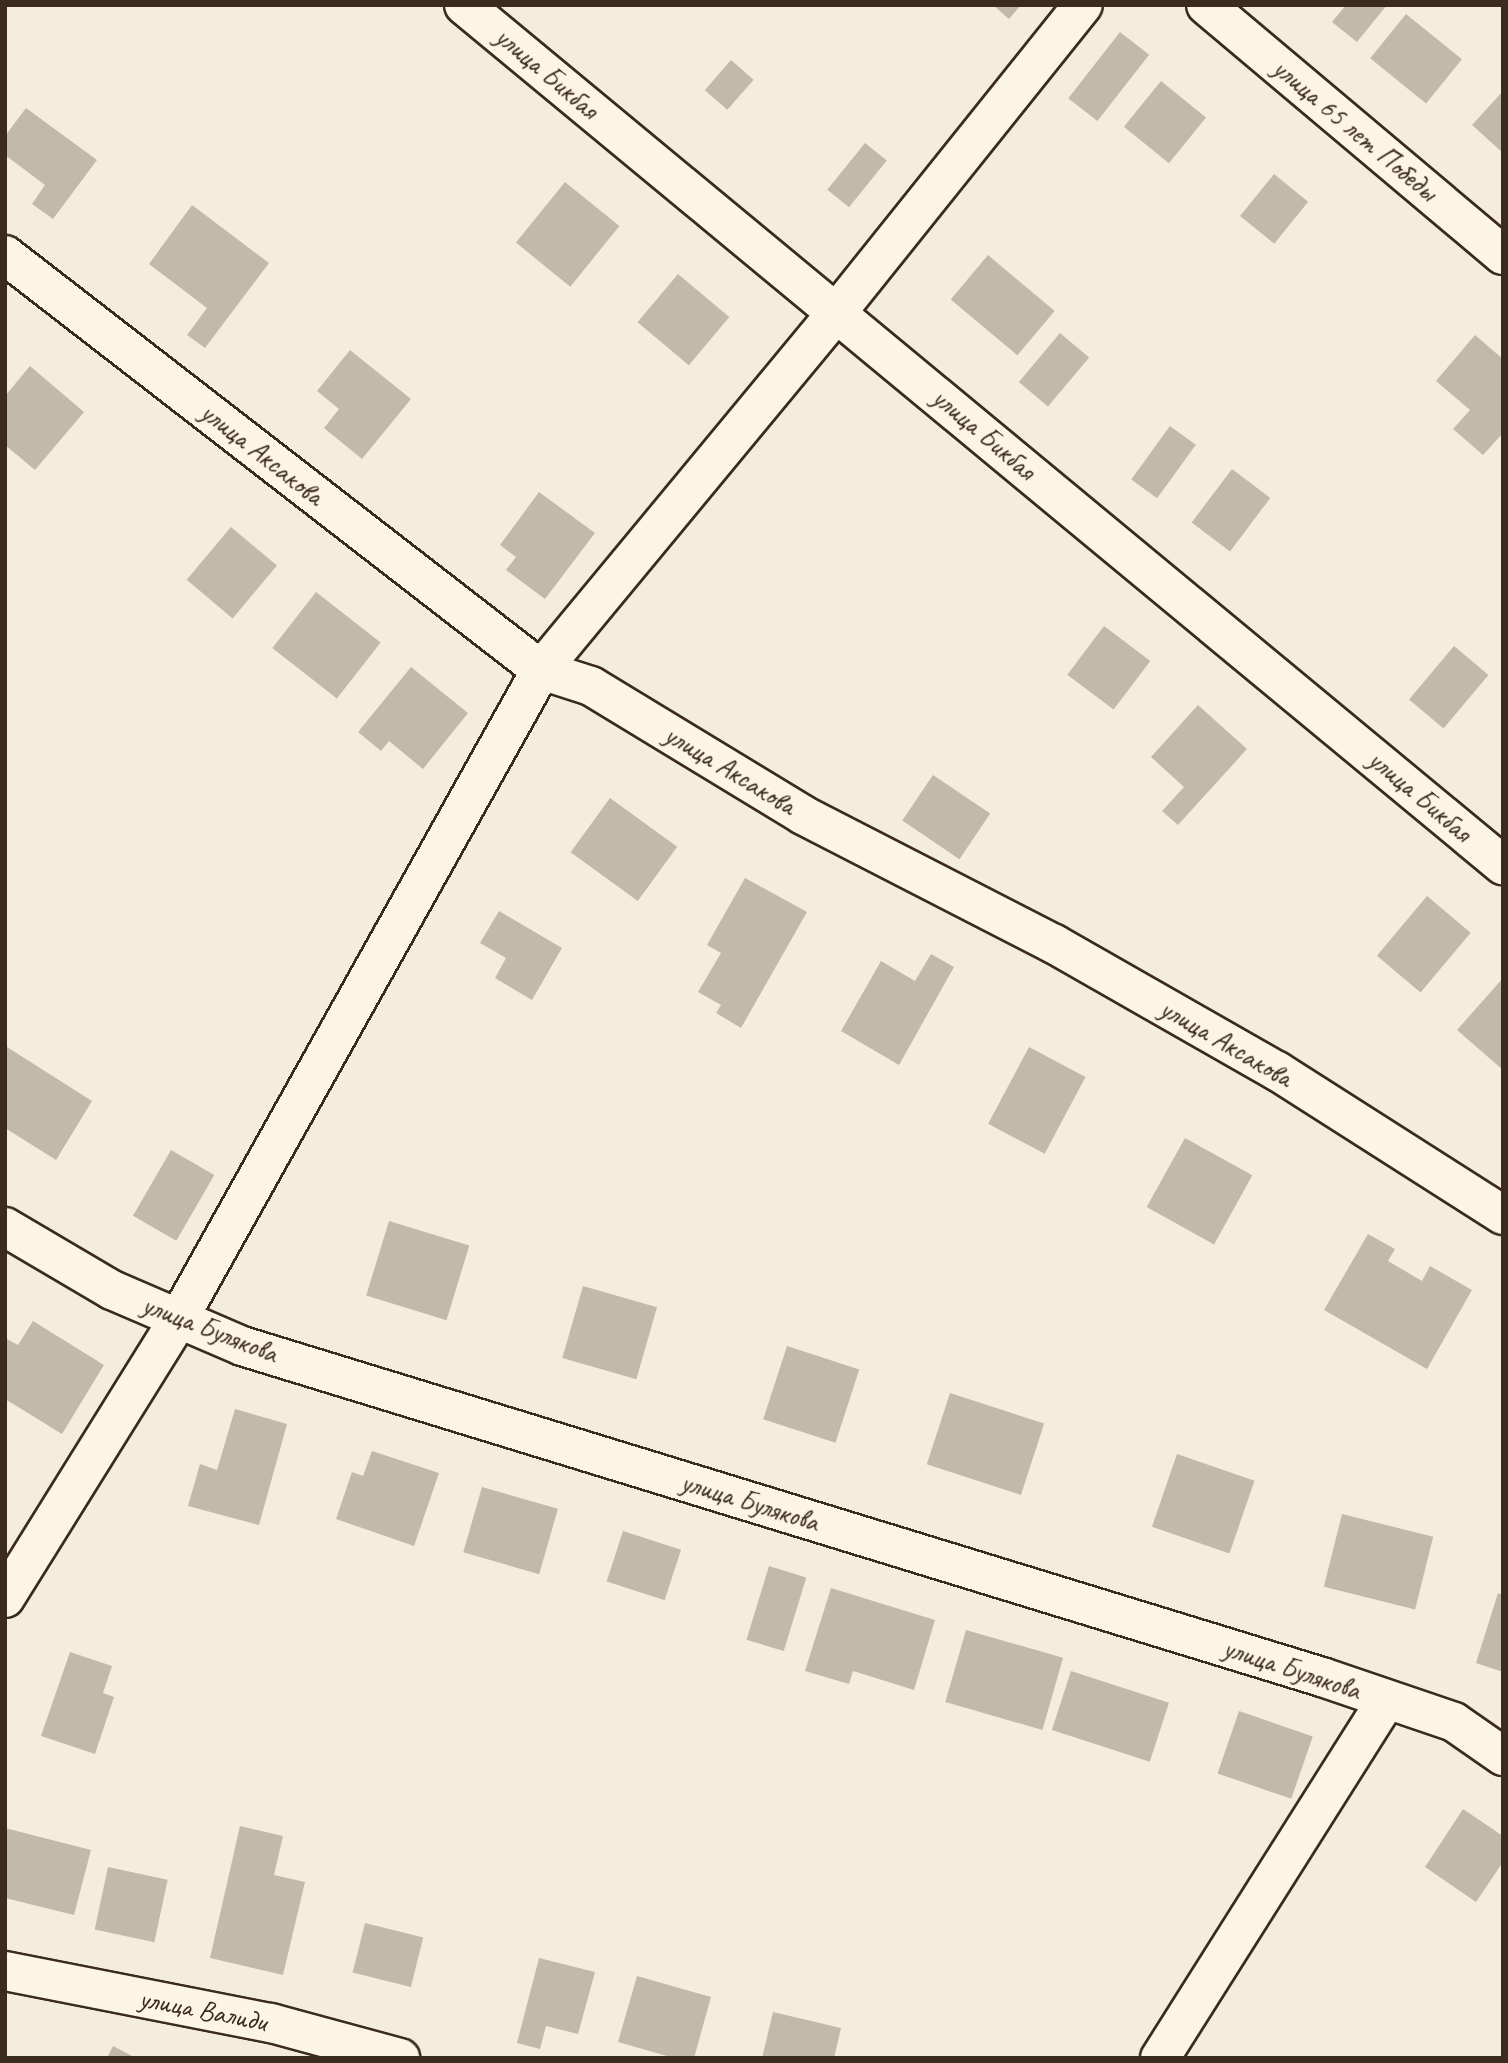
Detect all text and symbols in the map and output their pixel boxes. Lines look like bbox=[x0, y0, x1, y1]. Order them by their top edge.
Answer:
street label: улица Бикбая bbox=[489, 20, 605, 126]
street label: улица 65 лет Победы bbox=[1266, 52, 1444, 208]
street label: улица Бикбая bbox=[926, 381, 1042, 487]
street label: улица Аксакова bbox=[194, 396, 330, 512]
street label: улица Аксакова bbox=[658, 718, 802, 822]
street label: улица Бикбая bbox=[1362, 743, 1478, 849]
street label: улица Аксакова bbox=[1154, 992, 1298, 1094]
street label: улица Булякова bbox=[137, 1288, 283, 1370]
street label: улица Булякова bbox=[676, 1465, 824, 1539]
street label: улица Булякова bbox=[1219, 1631, 1365, 1707]
street label: улица Валиди bbox=[136, 1981, 270, 2039]

